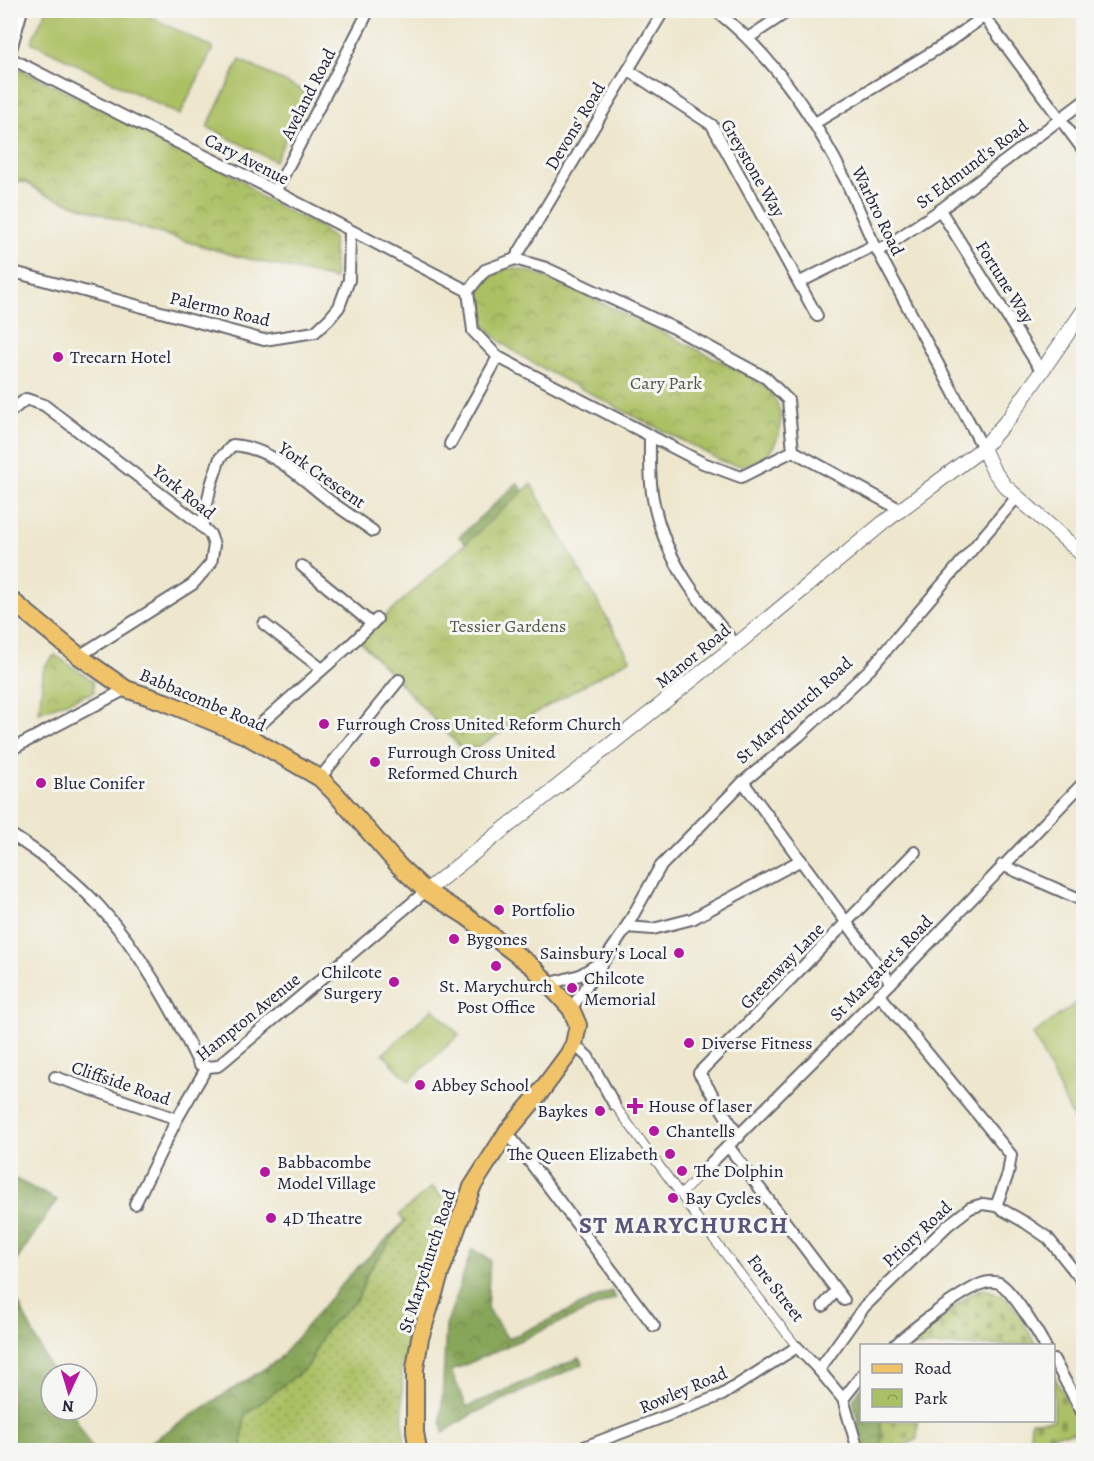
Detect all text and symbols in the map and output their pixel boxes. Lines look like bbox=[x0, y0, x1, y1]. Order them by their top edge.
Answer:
street label: Aveland Road bbox=[274, 44, 341, 145]
street label: Devons' Road bbox=[539, 77, 611, 174]
street label: St Edmund's Road bbox=[911, 114, 1033, 214]
street label: Greystone Way bbox=[715, 115, 791, 222]
street label: Cary Avenue bbox=[201, 127, 293, 191]
street label: Warbro Road bbox=[846, 161, 910, 260]
street label: Fortune Way bbox=[970, 236, 1040, 329]
street label: Palermo Road bbox=[167, 286, 273, 332]
place label: Trecarn Hotel bbox=[70, 345, 171, 369]
marker: Trecarn Hotel bbox=[51, 350, 65, 364]
park label: Cary Park bbox=[630, 371, 702, 395]
street label: York Crescent bbox=[273, 435, 370, 514]
street label: York Road bbox=[147, 459, 221, 525]
park label: Tessier Gardens bbox=[450, 614, 566, 638]
street label: Manor Road bbox=[650, 618, 736, 694]
street label: St Marychurch Road bbox=[730, 651, 858, 769]
street label: Babbacombe Road bbox=[136, 663, 270, 738]
place label: Furrough Cross United Reform Church bbox=[336, 712, 622, 736]
marker: Furrough Cross United Reform Church bbox=[317, 717, 331, 731]
place label: Furrough Cross United Reformed Church bbox=[387, 740, 556, 785]
marker: Furrough Cross United Reformed Church bbox=[368, 755, 382, 769]
place label: Blue Conifer bbox=[53, 771, 145, 795]
marker: Blue Conifer bbox=[34, 776, 48, 790]
place label: Portfolio bbox=[511, 898, 575, 922]
marker: Portfolio bbox=[492, 903, 506, 917]
street label: St Margaret's Road bbox=[824, 910, 938, 1026]
street label: Greenway Lane bbox=[735, 918, 829, 1014]
place label: Bygones bbox=[466, 927, 527, 951]
marker: Bygones bbox=[447, 932, 461, 946]
place label: Sainsbury's Local bbox=[540, 941, 668, 965]
marker: Sainsbury's Local bbox=[672, 946, 686, 960]
marker: St. Marychurch Post Office bbox=[489, 959, 503, 973]
place label: Chilcote Surgery bbox=[321, 960, 383, 1005]
place label: Chilcote Memorial bbox=[584, 966, 656, 1011]
street label: Hampton Avenue bbox=[191, 967, 305, 1067]
place label: St. Marychurch Post Office bbox=[439, 974, 553, 1019]
marker: Chilcote Surgery bbox=[387, 975, 401, 989]
marker: Chilcote Memorial bbox=[565, 981, 579, 995]
place label: Diverse Fitness bbox=[701, 1031, 813, 1055]
marker: Diverse Fitness bbox=[682, 1036, 696, 1050]
street label: Cliffside Road bbox=[68, 1055, 174, 1111]
place label: Abbey School bbox=[431, 1073, 529, 1097]
marker: Abbey School bbox=[413, 1078, 427, 1092]
place label: House of laser bbox=[648, 1094, 752, 1118]
marker: House of laser bbox=[626, 1097, 644, 1115]
place label: Baykes bbox=[537, 1099, 588, 1123]
marker: Baykes bbox=[593, 1104, 607, 1118]
place label: Chantells bbox=[666, 1119, 735, 1143]
marker: Chantells bbox=[647, 1124, 661, 1138]
place label: The Queen Elizabeth bbox=[507, 1142, 658, 1166]
marker: The Queen Elizabeth bbox=[663, 1147, 677, 1161]
place label: Babbacombe Model Village bbox=[277, 1150, 376, 1195]
place label: The Dolphin bbox=[694, 1159, 784, 1183]
marker: The Dolphin bbox=[675, 1164, 689, 1178]
marker: Babbacombe Model Village bbox=[258, 1165, 272, 1179]
street label: St Marychurch Road bbox=[393, 1186, 462, 1336]
place label: Bay Cycles bbox=[685, 1186, 762, 1210]
marker: Bay Cycles bbox=[666, 1191, 680, 1205]
street label: Priory Road bbox=[877, 1195, 957, 1272]
place label: 4D Theatre bbox=[283, 1206, 362, 1230]
district label: ST MARYCHURCH bbox=[579, 1209, 789, 1241]
marker: 4D Theatre bbox=[264, 1211, 278, 1225]
street label: Fore Street bbox=[742, 1249, 810, 1327]
legend bbox=[860, 1344, 1055, 1422]
text: Road bbox=[914, 1356, 952, 1380]
street label: Rowley Road bbox=[635, 1361, 731, 1419]
north arrow bbox=[39, 1362, 99, 1422]
text: Park bbox=[914, 1386, 948, 1410]
text: N bbox=[61, 1395, 75, 1417]

